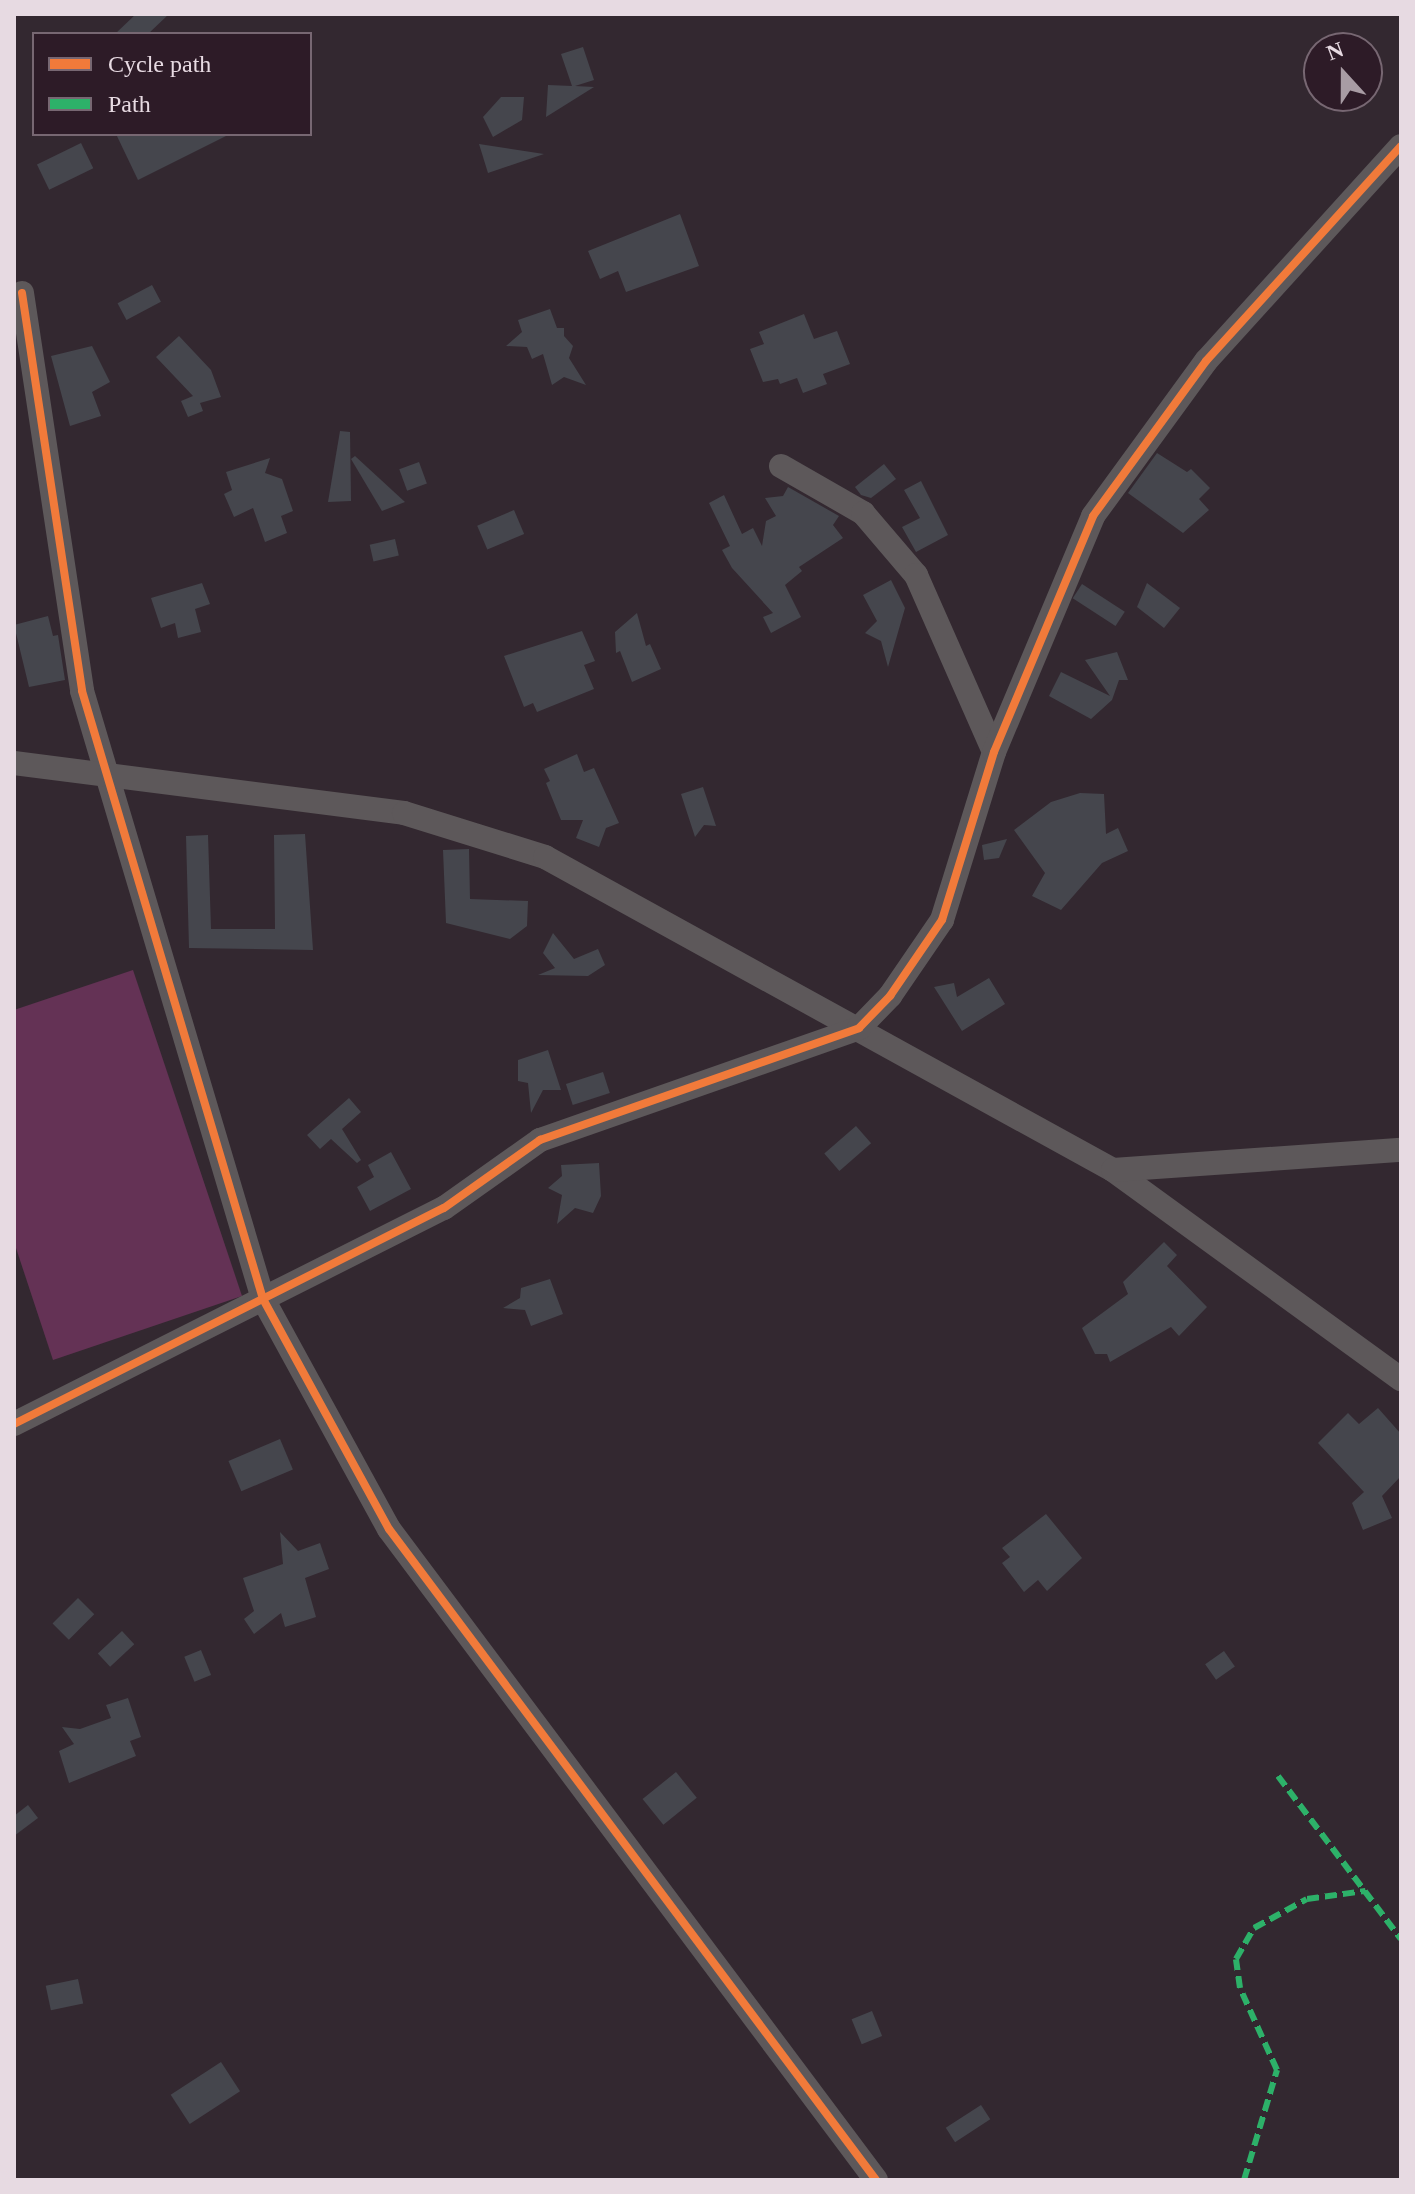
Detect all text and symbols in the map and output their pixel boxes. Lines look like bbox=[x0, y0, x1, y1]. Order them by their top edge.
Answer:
legend bbox=[32, 32, 312, 136]
north arrow bbox=[1303, 32, 1383, 112]
text: N bbox=[1323, 36, 1347, 66]
text: Cycle path bbox=[108, 51, 211, 77]
text: Path bbox=[108, 91, 151, 117]

